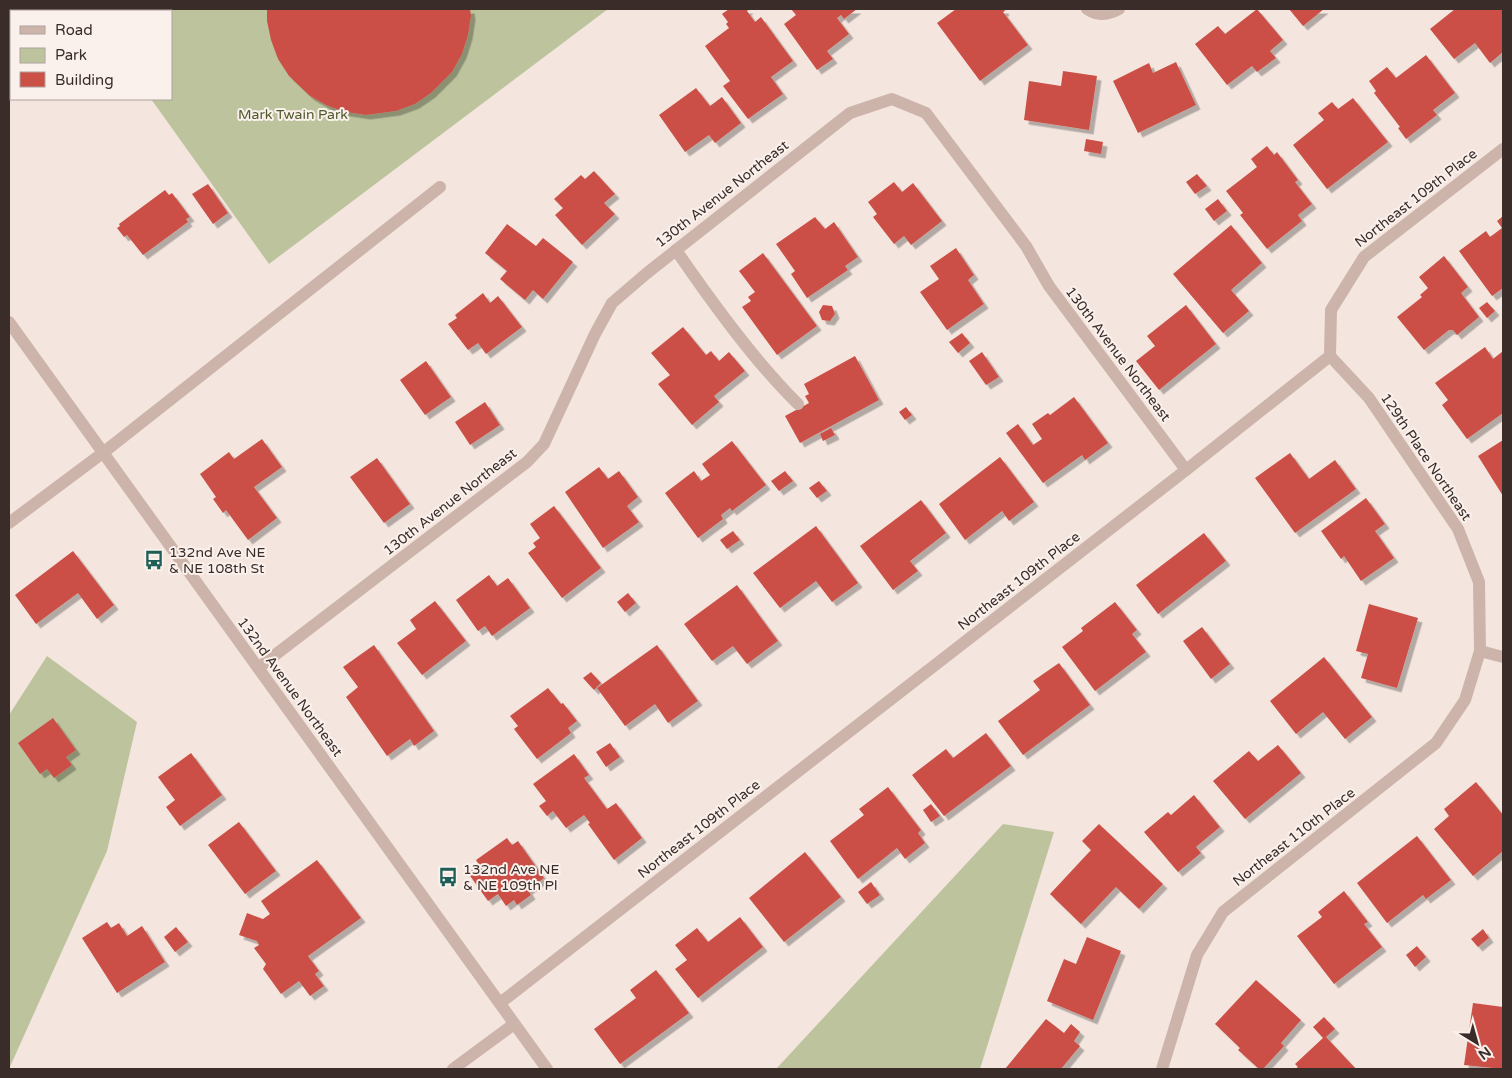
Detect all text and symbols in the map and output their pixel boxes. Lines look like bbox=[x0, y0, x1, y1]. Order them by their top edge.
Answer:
legend bbox=[10, 10, 172, 100]
text: Road bbox=[55, 21, 93, 39]
text: Park bbox=[55, 46, 87, 64]
text: Building bbox=[55, 71, 114, 89]
park label: Mark Twain Park bbox=[238, 106, 348, 123]
street label: 130th Avenue Northeast bbox=[652, 136, 792, 251]
street label: Northeast 109th Place bbox=[1352, 145, 1480, 251]
street label: 130th Avenue Northeast bbox=[1062, 283, 1175, 425]
street label: 129th Place Northeast bbox=[1377, 390, 1475, 525]
street label: 130th Avenue Northeast bbox=[380, 444, 520, 559]
street label: Northeast 109th Place bbox=[955, 528, 1083, 634]
place label: 132nd Ave NE & NE 108th St bbox=[169, 544, 265, 577]
bus stop icon: 132nd Ave NE & NE 108th St bbox=[143, 549, 165, 571]
street label: 132nd Avenue Northeast bbox=[234, 614, 347, 760]
street label: Northeast 109th Place bbox=[635, 776, 763, 882]
street label: Northeast 110th Place bbox=[1230, 784, 1358, 890]
place label: 132nd Ave NE & NE 109th Pl bbox=[463, 861, 559, 894]
bus stop icon: 132nd Ave NE & NE 109th Pl bbox=[437, 866, 459, 888]
north arrow bbox=[1452, 1018, 1502, 1068]
text: N bbox=[1475, 1043, 1494, 1063]

